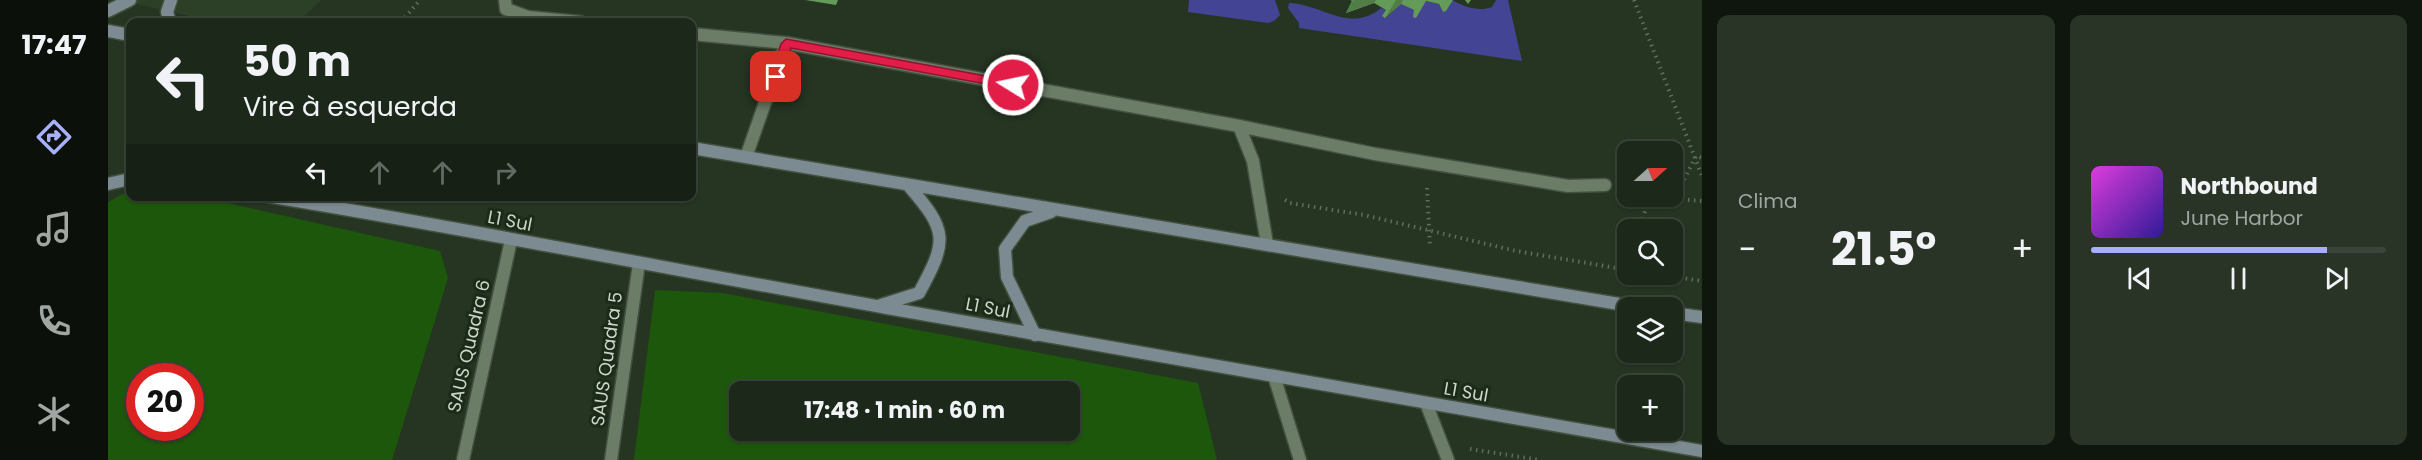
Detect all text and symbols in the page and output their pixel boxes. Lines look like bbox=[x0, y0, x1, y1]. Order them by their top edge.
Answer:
text: 17:47 bbox=[22, 26, 87, 63]
text: 50 m bbox=[243, 32, 351, 91]
icon: left bbox=[144, 42, 222, 120]
pin bbox=[750, 51, 801, 102]
position arrow bbox=[981, 53, 1045, 117]
icon: arrive bbox=[759, 60, 792, 93]
text: Vire à esquerda bbox=[243, 88, 457, 125]
icon: directions bbox=[33, 116, 75, 158]
north arrow bbox=[1617, 141, 1683, 207]
map controls bbox=[1617, 141, 1683, 441]
icon: left bbox=[300, 156, 333, 189]
icon: ahead bbox=[363, 156, 396, 189]
icon: ahead bbox=[426, 156, 459, 189]
icon: right bbox=[489, 156, 522, 189]
text: Northbound bbox=[2181, 171, 2318, 202]
text: Clima bbox=[1738, 187, 1797, 215]
street label: L1 Sul bbox=[486, 204, 534, 237]
text: June Harbor bbox=[2181, 204, 2303, 232]
icon: music bbox=[33, 208, 75, 250]
text: 21.5° bbox=[1831, 218, 1936, 281]
button: search bbox=[1617, 219, 1683, 285]
text: − bbox=[1738, 226, 1756, 273]
text: + bbox=[2011, 226, 2034, 273]
icon: previous bbox=[2123, 262, 2156, 295]
icon: pause bbox=[2222, 262, 2255, 295]
icon: next bbox=[2320, 262, 2353, 295]
street label: SAUS Quadra 6 bbox=[441, 277, 496, 415]
street label: SAUS Quadra 5 bbox=[585, 290, 628, 428]
street label: L1 Sul bbox=[964, 291, 1012, 324]
button: layers bbox=[1617, 297, 1683, 363]
icon: phone bbox=[33, 300, 75, 342]
speed limit sign: 20 bbox=[126, 363, 204, 441]
street label: L1 Sul bbox=[1442, 375, 1490, 408]
button: + bbox=[1617, 375, 1683, 441]
icon: climate bbox=[33, 393, 75, 435]
text: 17:48 · 1 min · 60 m bbox=[804, 395, 1005, 426]

